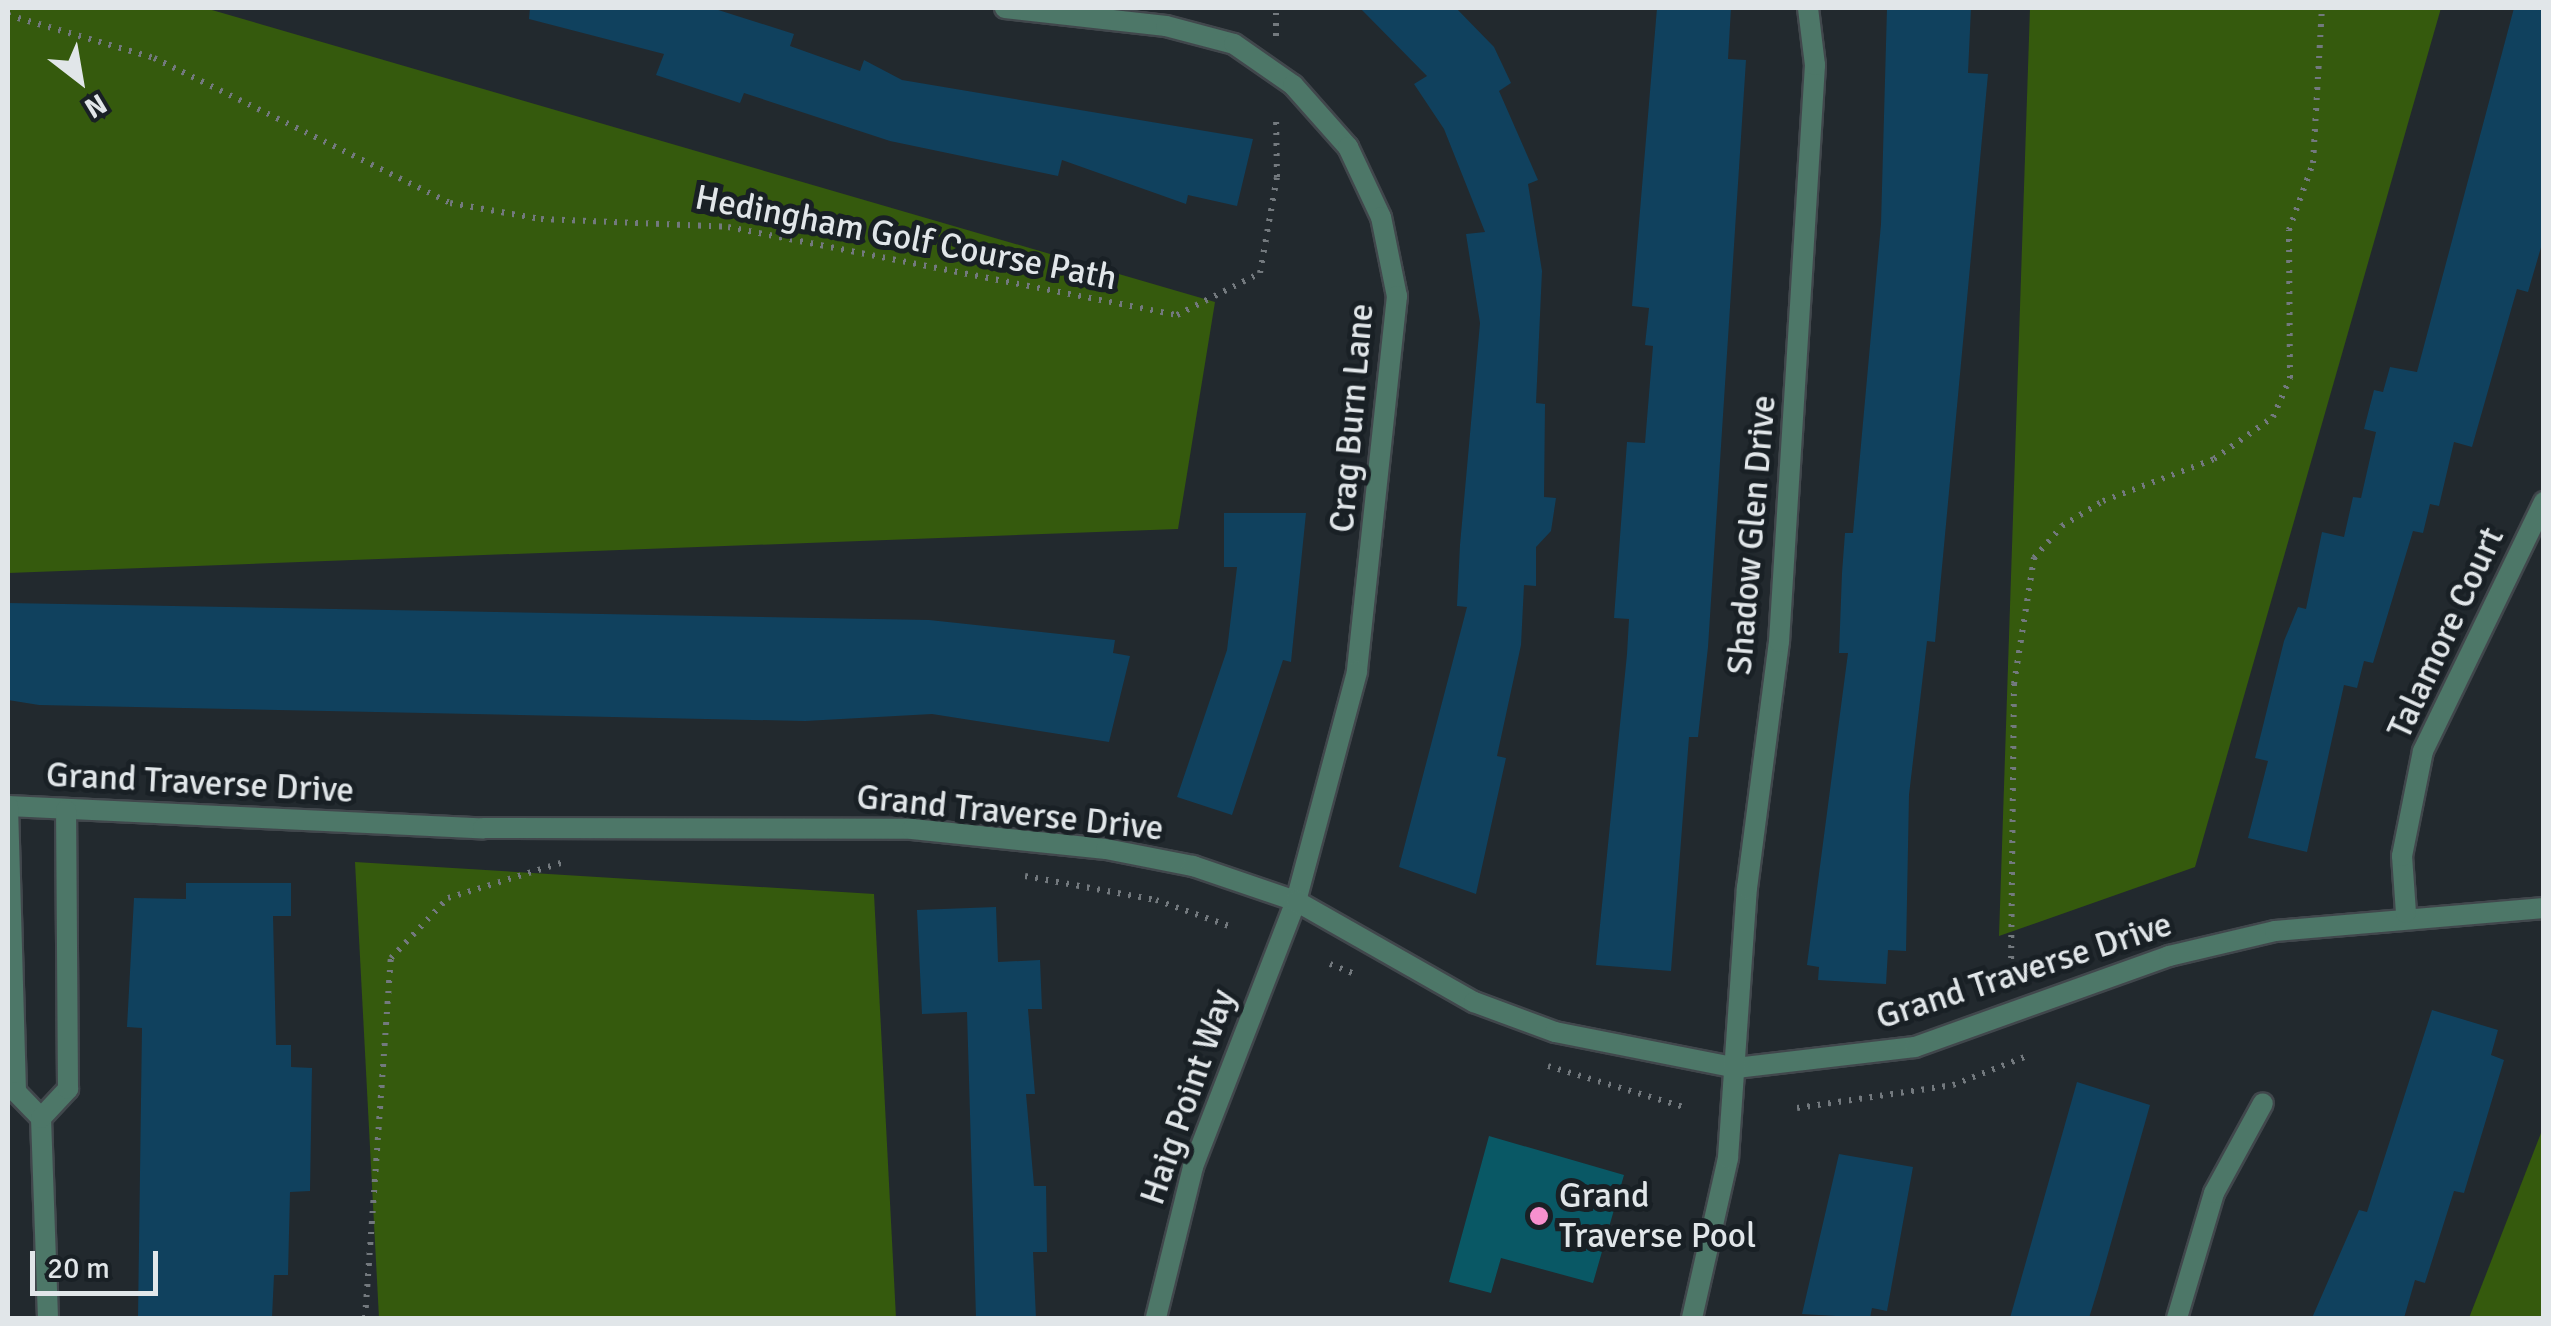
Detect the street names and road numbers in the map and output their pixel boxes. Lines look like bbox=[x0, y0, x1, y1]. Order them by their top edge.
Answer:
street label: Hedingham Golf Course Path bbox=[692, 176, 1120, 300]
street label: Crag Burn Lane bbox=[1321, 302, 1383, 534]
street label: Shadow Glen Drive bbox=[1719, 393, 1785, 677]
street label: Talamore Court bbox=[2379, 521, 2513, 745]
street label: Grand Traverse Drive bbox=[45, 754, 355, 812]
street label: Grand Traverse Drive bbox=[855, 776, 1165, 850]
street label: Grand Traverse Drive bbox=[1871, 903, 2177, 1039]
street label: Haig Point Way bbox=[1132, 984, 1244, 1210]

